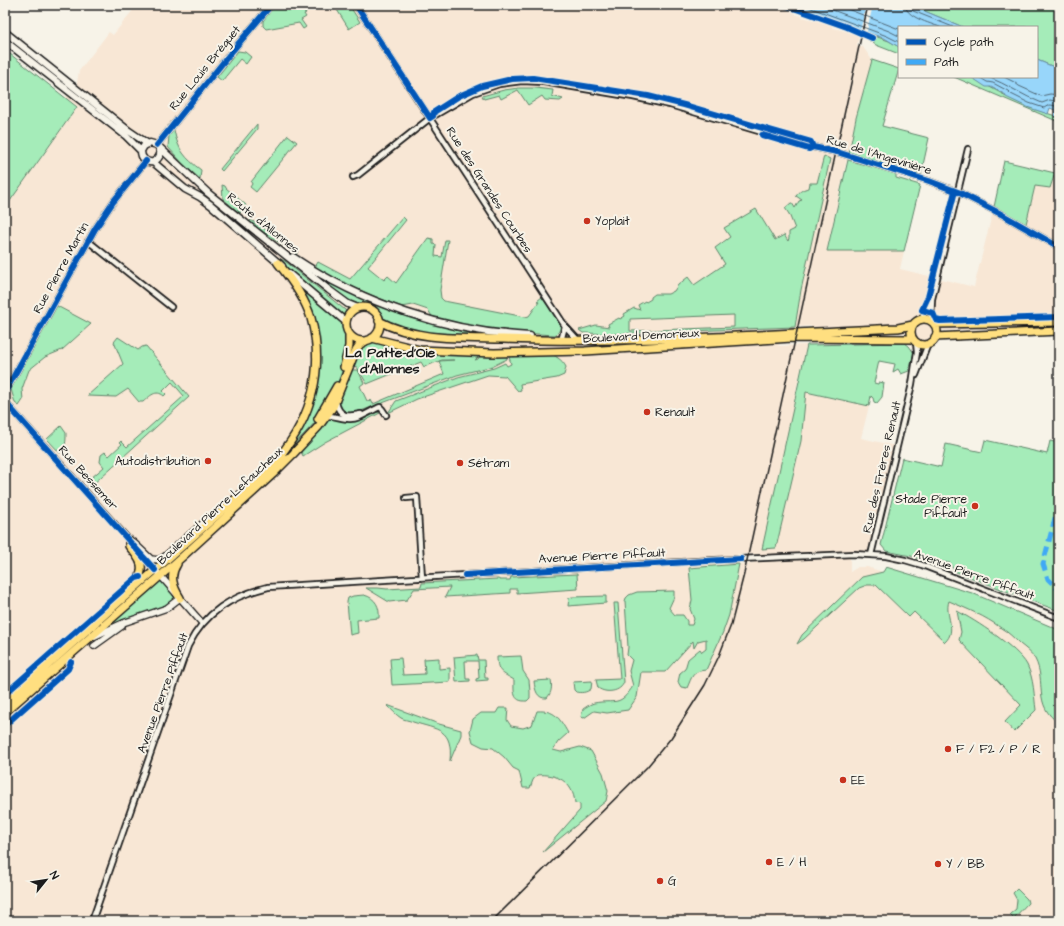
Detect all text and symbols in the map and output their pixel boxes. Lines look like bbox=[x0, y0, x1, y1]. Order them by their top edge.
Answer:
street label: Rue Louis Bréguet bbox=[165, 22, 246, 115]
legend bbox=[898, 26, 1038, 78]
text: Cycle path bbox=[934, 34, 993, 52]
text: Path bbox=[934, 54, 959, 71]
street label: Rue des Grandes Courbes bbox=[442, 124, 536, 256]
street label: Rue de l'Angevinière bbox=[824, 131, 934, 180]
street label: Route d'Allonnes bbox=[223, 189, 303, 257]
place label: Yoplait bbox=[595, 213, 630, 230]
marker: Yoplait bbox=[582, 216, 592, 226]
street label: Rue Pierre Martin bbox=[29, 219, 93, 317]
street label: Boulevard Demorieux bbox=[582, 324, 700, 348]
district label: La Patte-d'Oie d'Allonnes bbox=[345, 343, 436, 379]
street label: Rue des Frères Renault bbox=[859, 399, 905, 535]
place label: Renault bbox=[655, 404, 695, 421]
marker: Renault bbox=[642, 407, 652, 417]
street label: Rue Bessemer bbox=[54, 442, 122, 514]
street label: Boulevard Pierre Lefaucheux bbox=[153, 443, 287, 569]
place label: Autodistribution bbox=[115, 453, 200, 470]
place label: Sétram bbox=[468, 455, 510, 472]
marker: Autodistribution bbox=[203, 456, 213, 466]
marker: Sétram bbox=[455, 458, 465, 468]
place label: Stade Pierre Piffault bbox=[895, 491, 968, 522]
marker: Stade Pierre Piffault bbox=[970, 501, 980, 511]
street label: Avenue Pierre Piffault bbox=[538, 544, 666, 568]
street label: Avenue Pierre Piffault bbox=[911, 545, 1037, 605]
street label: Avenue Pierre Piffault bbox=[133, 630, 193, 756]
place label: F / F2 / P / R bbox=[956, 741, 1041, 758]
marker: F / F2 / P / R bbox=[943, 744, 953, 754]
place label: EE bbox=[851, 772, 865, 789]
marker: EE bbox=[838, 775, 848, 785]
place label: E / H bbox=[777, 854, 806, 871]
place label: Y / BB bbox=[946, 856, 985, 873]
marker: E / H bbox=[764, 857, 774, 867]
marker: Y / BB bbox=[933, 859, 943, 869]
north arrow bbox=[26, 860, 66, 900]
text: N bbox=[46, 869, 62, 882]
place label: G bbox=[668, 873, 677, 890]
marker: G bbox=[655, 876, 665, 886]

